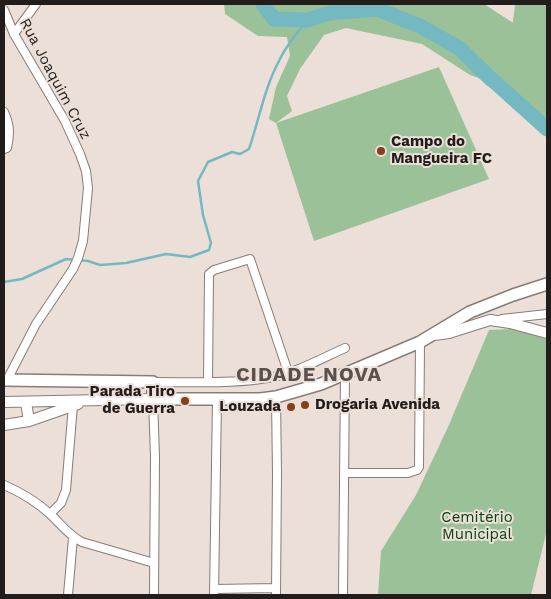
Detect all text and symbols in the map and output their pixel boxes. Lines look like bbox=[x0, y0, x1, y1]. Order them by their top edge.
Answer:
street label: Rua Joaquim Cruz bbox=[16, 16, 94, 142]
place label: Campo do Mangueira FC bbox=[391, 133, 492, 168]
marker: Campo do Mangueira FC bbox=[375, 145, 387, 157]
district label: CIDADE NOVA bbox=[235, 363, 383, 387]
place label: Parada Tiro de Guerra bbox=[90, 383, 175, 418]
marker: Parada Tiro de Guerra bbox=[179, 395, 191, 407]
place label: Drogaria Avenida bbox=[315, 396, 440, 414]
place label: Louzada bbox=[219, 398, 281, 416]
marker: Drogaria Avenida bbox=[299, 399, 311, 411]
marker: Louzada bbox=[285, 401, 297, 413]
park label: Cemitério Municipal bbox=[441, 509, 513, 544]

